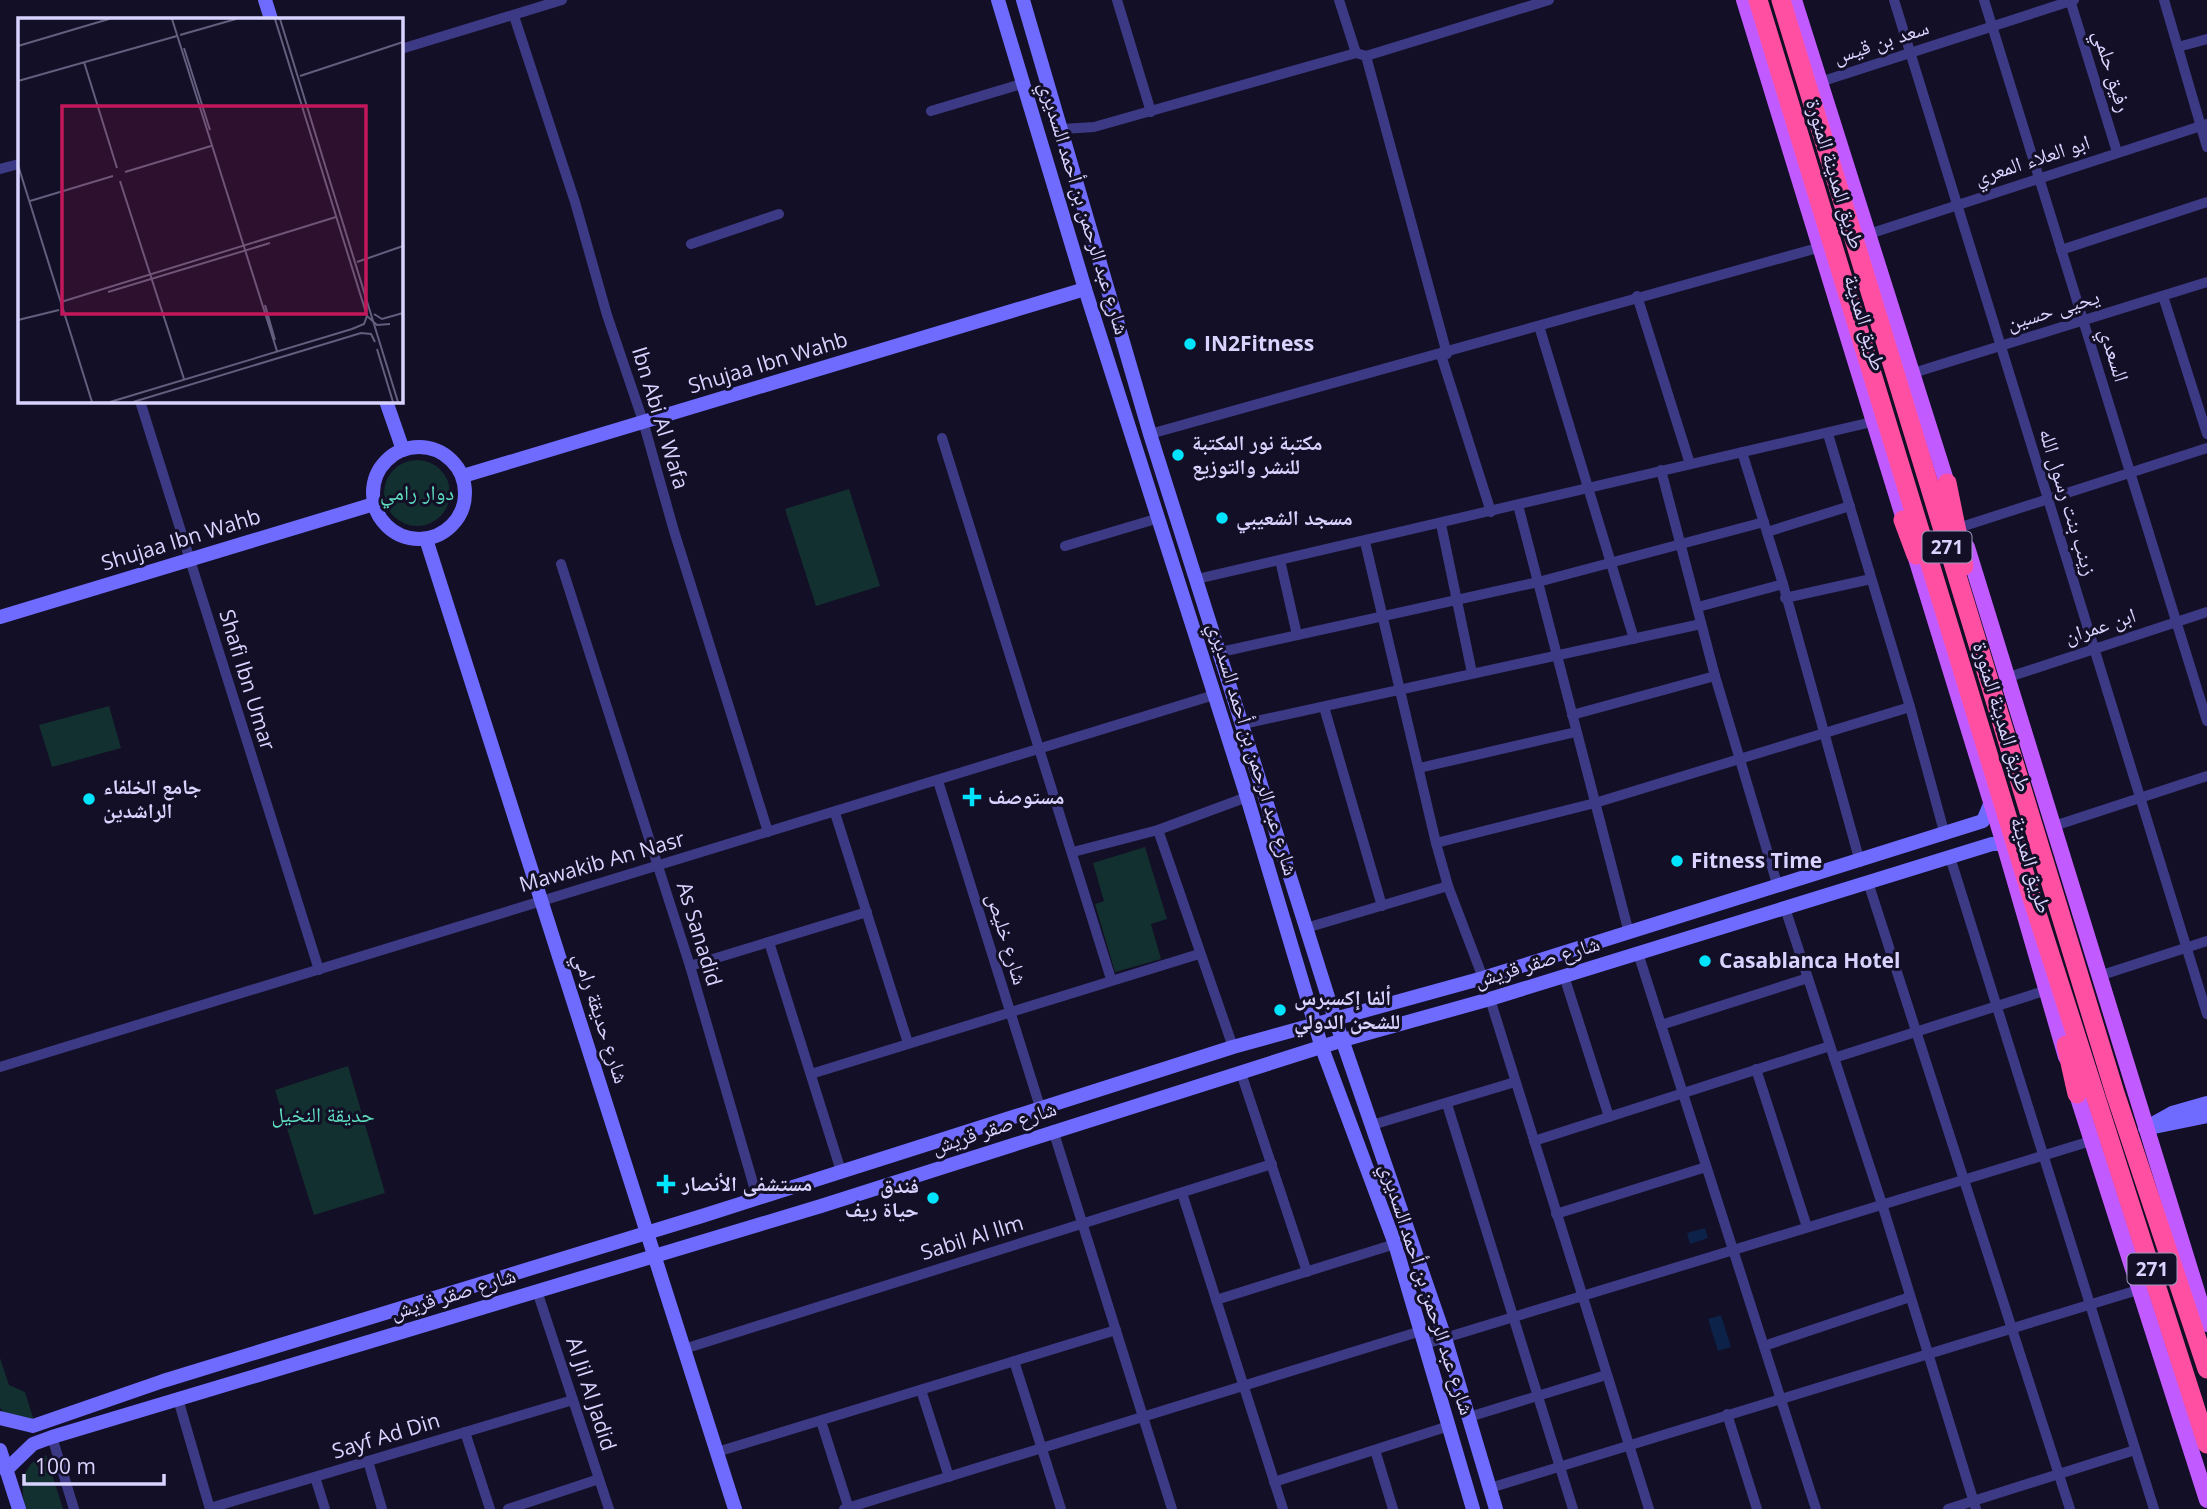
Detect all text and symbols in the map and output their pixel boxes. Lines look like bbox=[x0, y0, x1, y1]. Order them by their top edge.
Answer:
street label: سعد بن قيس bbox=[1829, 12, 1932, 70]
inset map bbox=[18, 18, 402, 402]
street label: رفيق حلمي bbox=[2084, 26, 2139, 116]
street label: شارع عبد الرحمن بن أحمد السديري bbox=[1030, 78, 1137, 339]
street label: طريق المدينة المنورة bbox=[1800, 95, 1872, 252]
street label: ابو العلاء المعري bbox=[1970, 127, 2094, 194]
street label: طريق المدينة bbox=[1838, 271, 1894, 374]
street label: يحيى حسين bbox=[2003, 282, 2103, 336]
street label: السعدي bbox=[2090, 324, 2136, 386]
street label: Shujaa Ibn Wahb bbox=[685, 325, 851, 400]
place label: IN2Fitness bbox=[1204, 329, 1314, 357]
marker: IN2Fitness bbox=[1182, 336, 1198, 352]
street label: Ibn Abi Al Wafa bbox=[626, 343, 696, 492]
street label: زينب بنت رسول الله bbox=[2033, 425, 2105, 579]
place label: مكتبة نور المكتبة للنشر والتوزيع bbox=[1192, 428, 1323, 481]
marker: مكتبة نور المكتبة للنشر والتوزيع bbox=[1170, 447, 1186, 463]
park label: دوار رامي bbox=[380, 478, 454, 509]
street label: Shujaa Ibn Wahb bbox=[98, 502, 264, 577]
place label: مسجد الشعيبي bbox=[1236, 503, 1353, 534]
marker: مسجد الشعيبي bbox=[1214, 510, 1230, 526]
road number: 271 bbox=[1923, 532, 1972, 562]
street label: ابن عمران bbox=[2060, 600, 2139, 650]
street label: Shafi Ibn Umar bbox=[213, 606, 283, 754]
street label: شارع عبد الرحمن بن أحمد السديري bbox=[1199, 619, 1306, 880]
street label: طريق المدينة المنورة bbox=[1967, 638, 2039, 795]
place label: جامع الخلفاء الراشدين bbox=[103, 772, 202, 824]
place label: مستوصف bbox=[988, 782, 1065, 810]
marker: مستوصف bbox=[962, 787, 982, 807]
marker: جامع الخلفاء الراشدين bbox=[81, 791, 97, 807]
street label: طريق المدينة bbox=[2005, 813, 2059, 916]
street label: Mawakib An Nasr bbox=[516, 824, 688, 898]
place label: Fitness Time bbox=[1691, 846, 1822, 874]
marker: Fitness Time bbox=[1669, 853, 1685, 869]
street label: As Sanadid bbox=[671, 878, 729, 989]
street label: شارع خليص bbox=[981, 889, 1035, 988]
street label: شارع صقر قريش bbox=[1471, 929, 1603, 993]
place label: Casablanca Hotel bbox=[1719, 946, 1900, 974]
street label: شارع حديقة رامي bbox=[564, 949, 636, 1088]
marker: Casablanca Hotel bbox=[1697, 953, 1713, 969]
place label: ألفا إكسبرس للشحن الدولي bbox=[1294, 983, 1400, 1038]
marker: ألفا إكسبرس للشحن الدولي bbox=[1272, 1002, 1288, 1018]
street label: شارع صقر قريش bbox=[928, 1094, 1060, 1160]
park label: حديقة النخيل bbox=[271, 1100, 375, 1128]
street label: شارع عبد الرحمن بن أحمد السديري bbox=[1371, 1159, 1482, 1419]
place label: مستشفى الأنصار bbox=[681, 1169, 812, 1197]
place label: فندق حياة ريف bbox=[845, 1171, 919, 1223]
marker: مستشفى الأنصار bbox=[656, 1174, 676, 1194]
marker: فندق حياة ريف bbox=[925, 1190, 941, 1206]
street label: Sabil Al llm bbox=[917, 1208, 1027, 1266]
road number: 271 bbox=[2128, 1254, 2176, 1284]
street label: شارع صقر قريش bbox=[387, 1261, 519, 1325]
street label: Al Jil Al Jadid bbox=[560, 1333, 624, 1454]
street label: Sayf Ad Din bbox=[328, 1405, 443, 1465]
scale bar bbox=[24, 1442, 164, 1486]
text: 100 m bbox=[35, 1452, 96, 1480]

